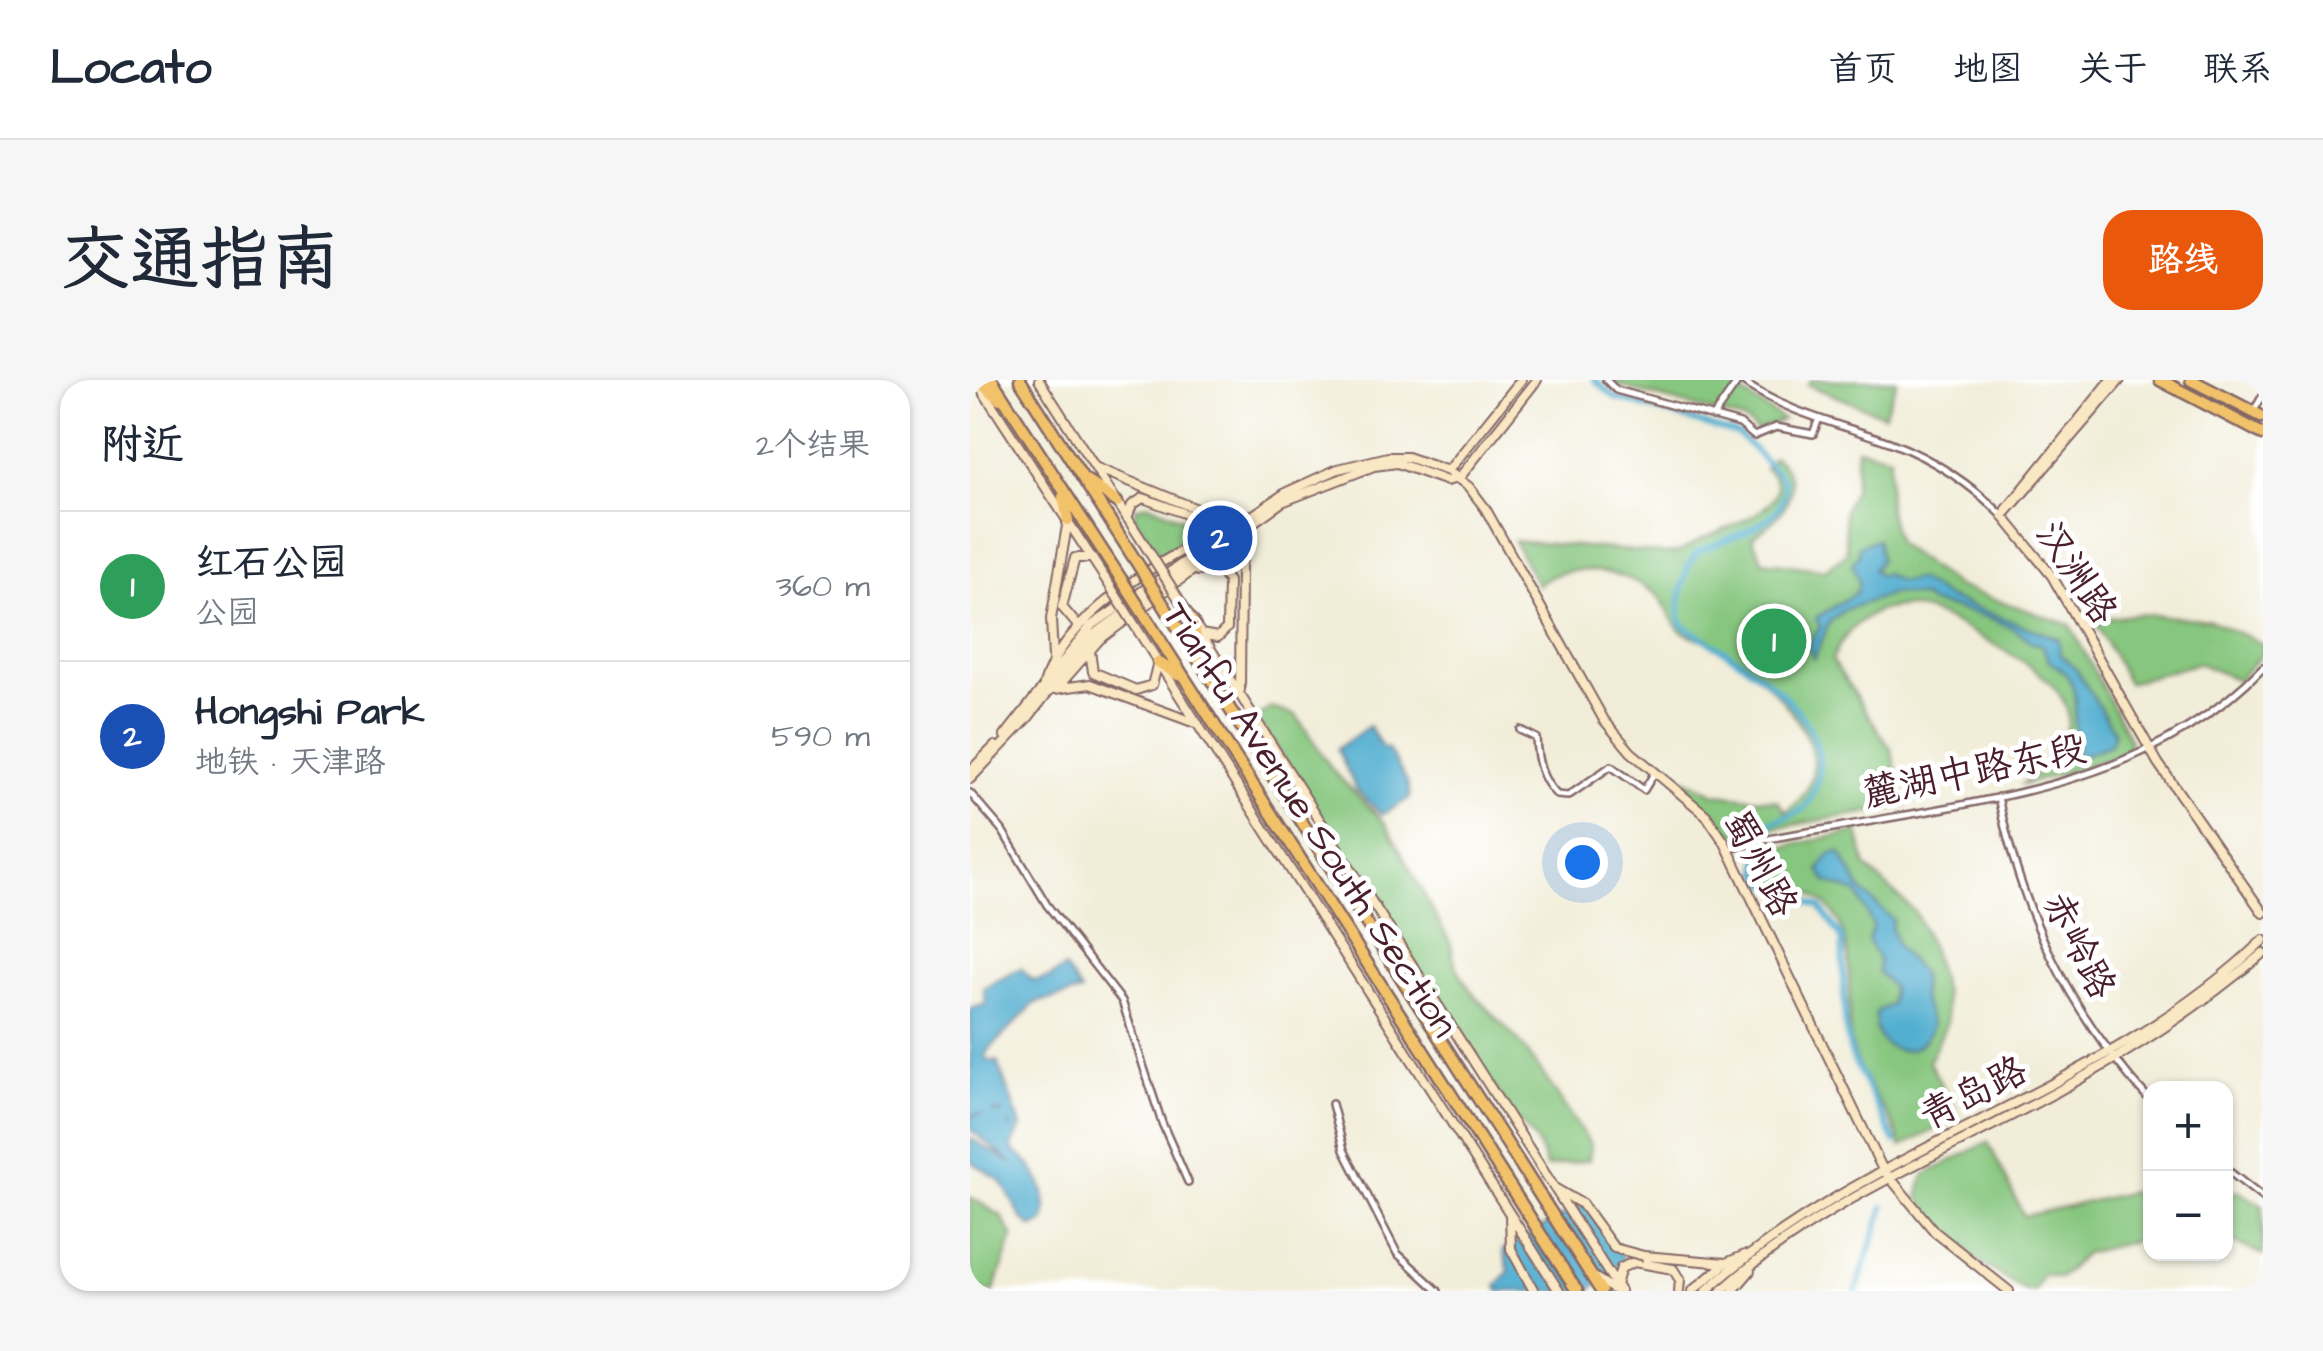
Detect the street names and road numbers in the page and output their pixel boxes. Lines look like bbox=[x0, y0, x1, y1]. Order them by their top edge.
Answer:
street label: 汉洲路 bbox=[2022, 511, 2129, 635]
street label: Tianfu Avenue South Section bbox=[1149, 593, 1470, 1047]
street label: 麓湖中路东段 bbox=[1857, 723, 2091, 821]
street label: 蜀州路 bbox=[1710, 801, 1809, 926]
street label: 赤岭路 bbox=[2029, 883, 2127, 1009]
street label: 青岛路 bbox=[1911, 1045, 2037, 1143]

